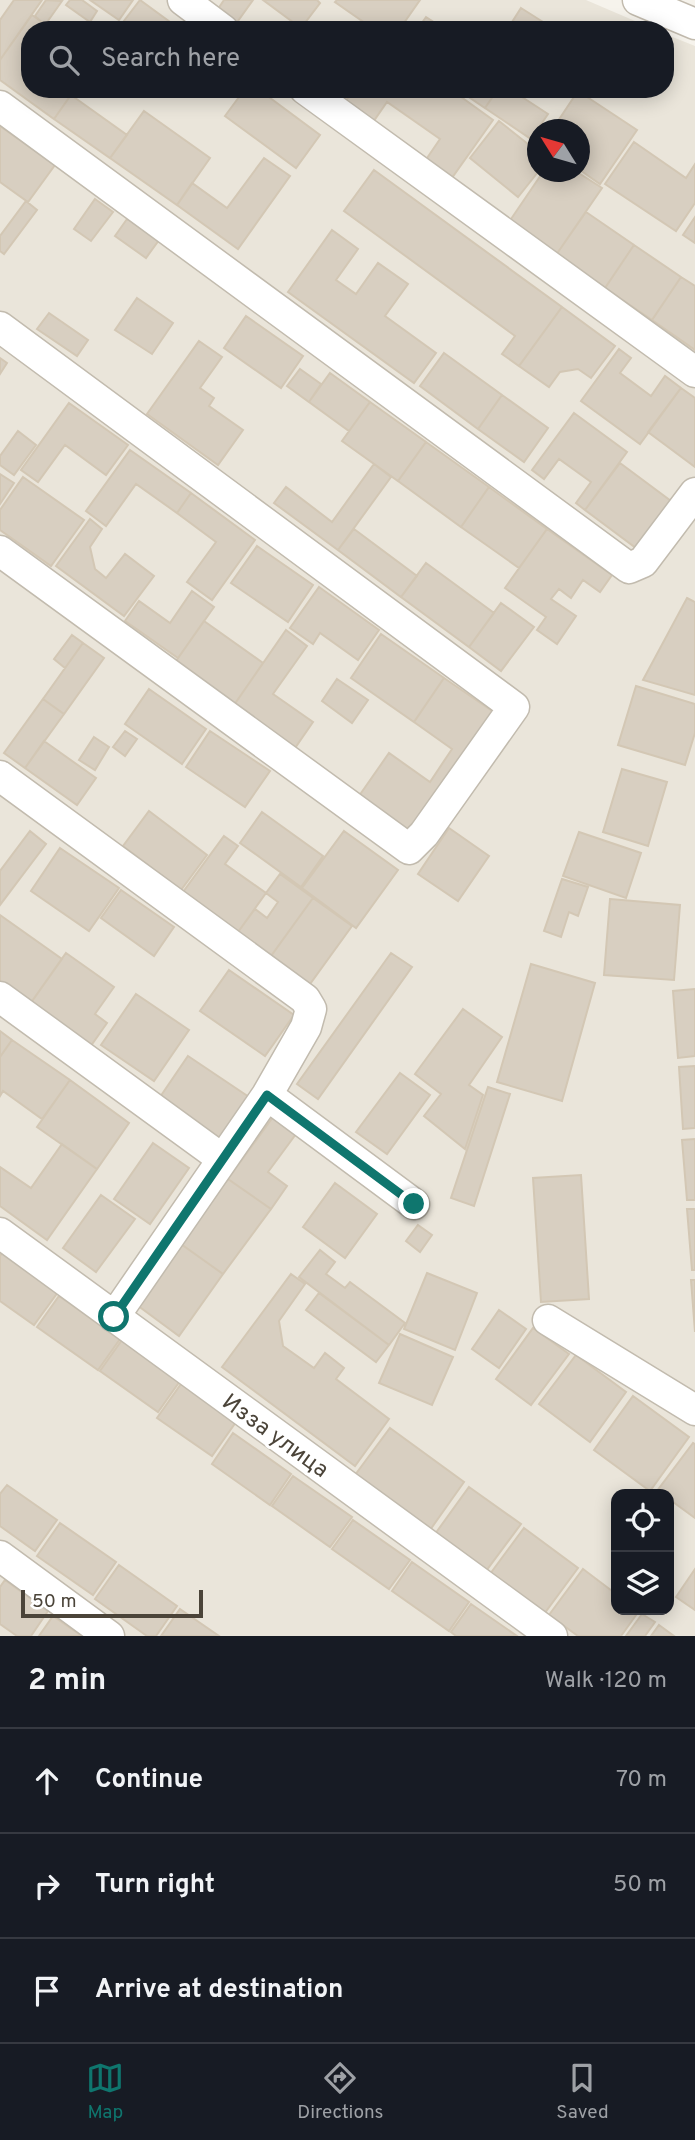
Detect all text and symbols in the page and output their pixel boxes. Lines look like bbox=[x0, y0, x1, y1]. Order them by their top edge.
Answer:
search box bbox=[21, 21, 674, 98]
icon: search bbox=[45, 41, 83, 79]
text: Search here bbox=[101, 43, 240, 76]
north arrow bbox=[527, 119, 590, 182]
route end bbox=[398, 1188, 429, 1219]
route start bbox=[98, 1301, 129, 1332]
street label: Изза улица bbox=[216, 1389, 334, 1485]
map controls bbox=[611, 1489, 674, 1615]
button: locate bbox=[611, 1489, 674, 1552]
button: layers bbox=[611, 1552, 674, 1615]
scale bar bbox=[21, 1587, 203, 1619]
text: 50 m bbox=[32, 1590, 77, 1614]
text: 2 min bbox=[28, 1663, 106, 1700]
text: Walk · 120 m bbox=[545, 1667, 667, 1696]
icon: ahead bbox=[28, 1762, 66, 1800]
text: Continue bbox=[95, 1764, 203, 1797]
text: 70 m bbox=[616, 1766, 667, 1795]
icon: right bbox=[28, 1867, 66, 1905]
text: Turn right bbox=[95, 1869, 215, 1902]
text: 50 m bbox=[613, 1871, 667, 1900]
icon: arrive bbox=[28, 1972, 66, 2010]
text: Arrive at destination bbox=[95, 1974, 343, 2007]
tab: Map bbox=[86, 2059, 124, 2125]
tab: Directions bbox=[297, 2059, 384, 2125]
tab: Saved bbox=[556, 2059, 609, 2125]

